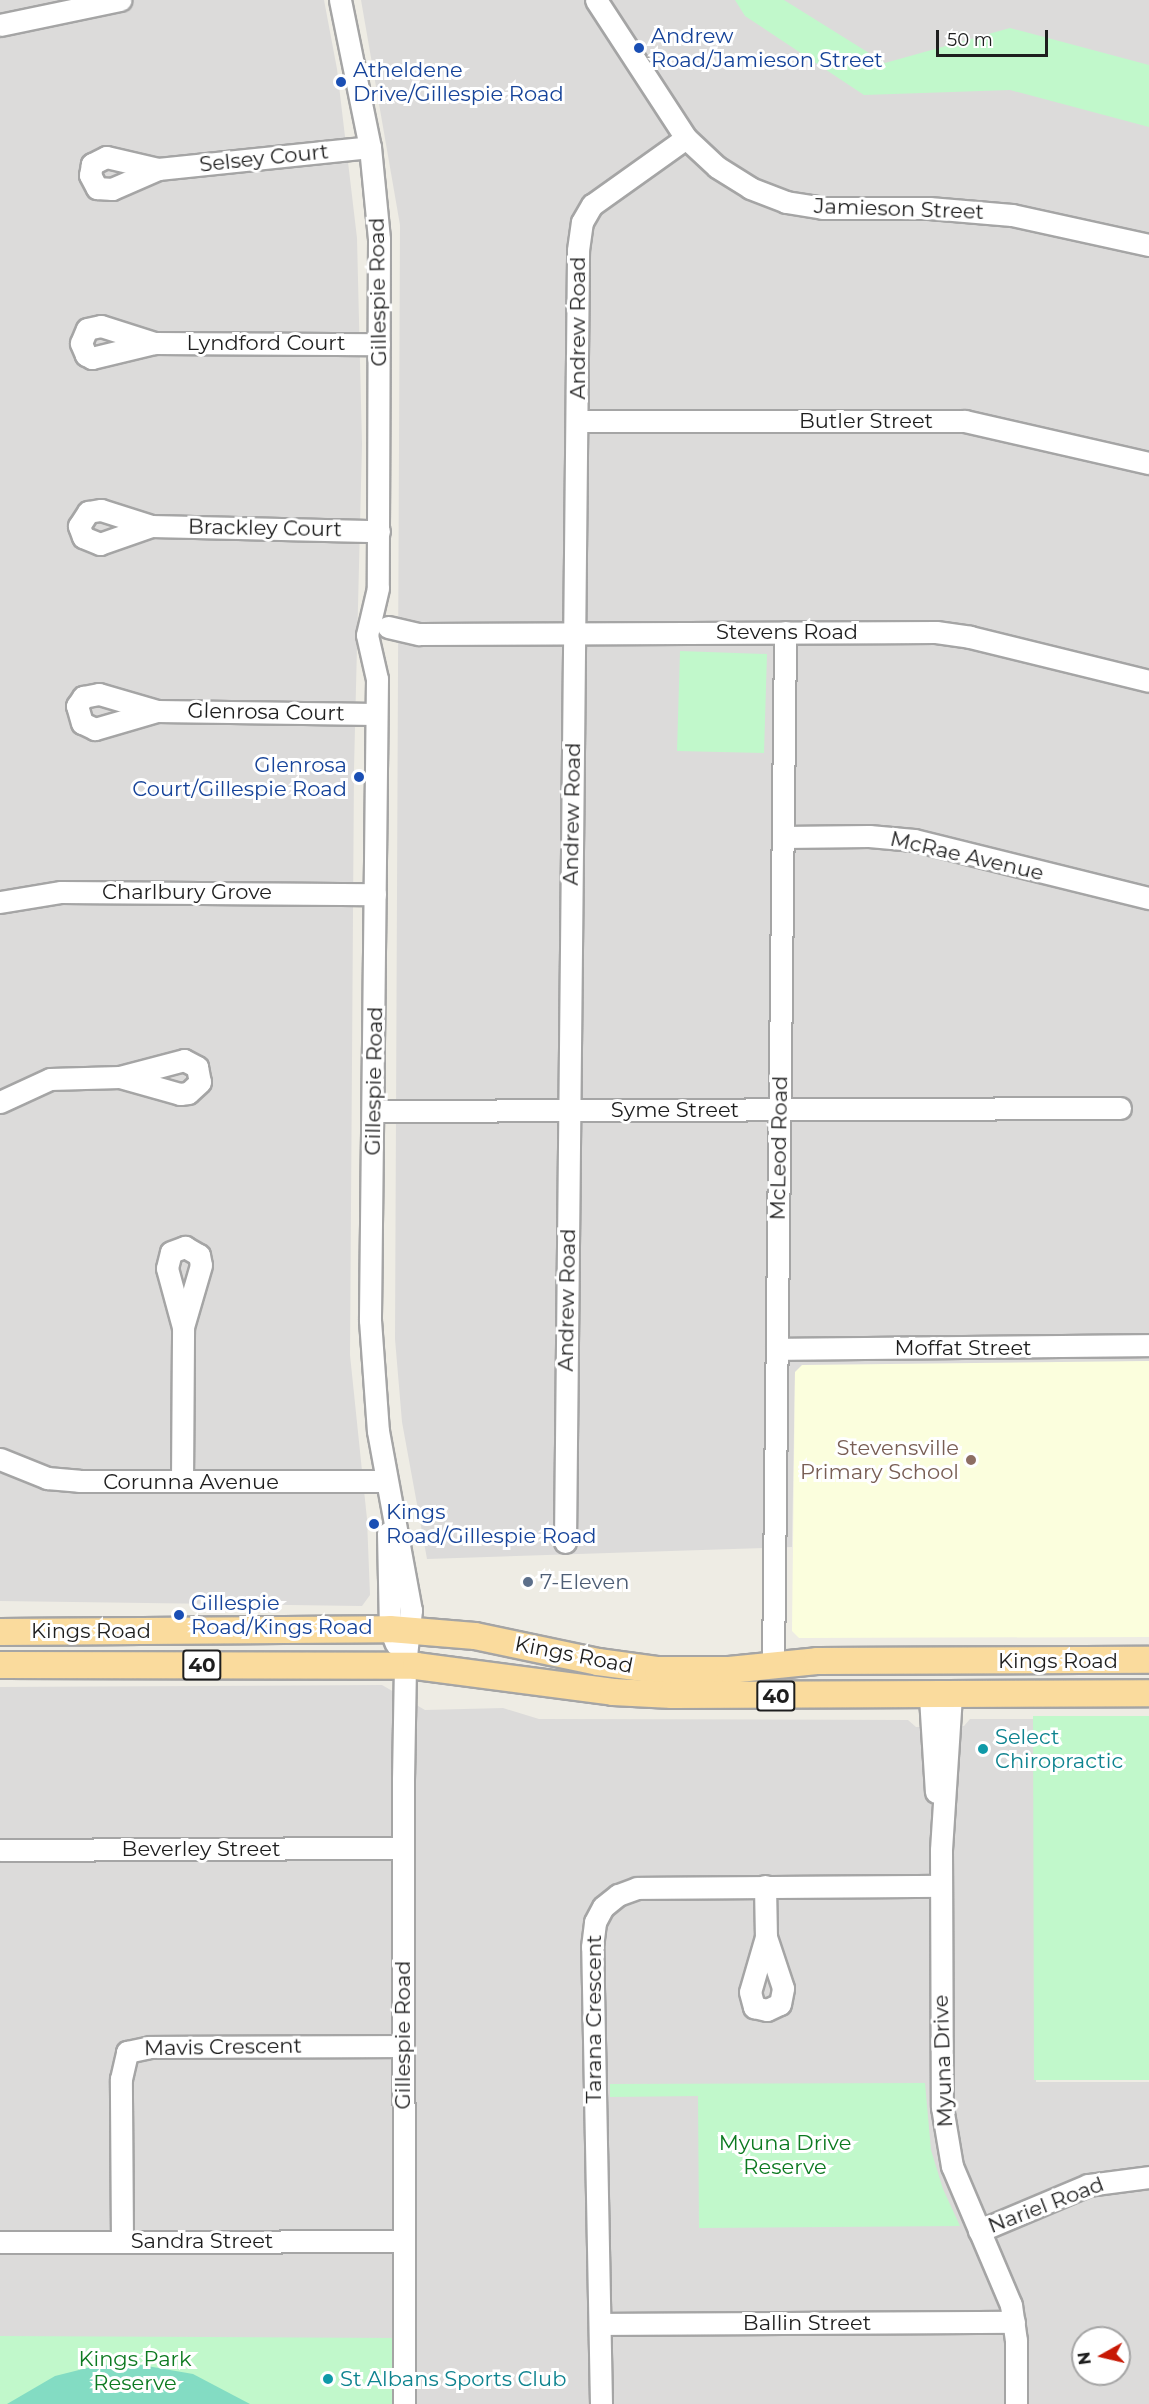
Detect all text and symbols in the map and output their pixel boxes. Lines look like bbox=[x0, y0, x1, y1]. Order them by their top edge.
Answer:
scale bar bbox=[939, 18, 1052, 56]
place label: Andrew Road/Jamieson Street bbox=[651, 23, 883, 73]
text: 50 m bbox=[947, 29, 993, 51]
marker: Andrew Road/Jamieson Street bbox=[632, 41, 646, 55]
place label: Atheldene Drive/Gillespie Road bbox=[353, 57, 564, 107]
marker: Atheldene Drive/Gillespie Road bbox=[334, 75, 348, 89]
street label: Selsey Court bbox=[198, 139, 330, 177]
street label: Jamieson Street bbox=[814, 193, 984, 225]
street label: Gillespie Road bbox=[364, 217, 392, 367]
street label: Andrew Road bbox=[565, 257, 591, 399]
street label: Lyndford Court bbox=[186, 330, 346, 356]
street label: Butler Street bbox=[799, 408, 933, 434]
street label: Brackley Court bbox=[188, 514, 342, 542]
street label: Stevens Road bbox=[716, 619, 858, 645]
street label: Glenrosa Court bbox=[187, 698, 345, 726]
street label: Andrew Road bbox=[558, 742, 586, 886]
place label: Glenrosa Court/Gillespie Road bbox=[132, 752, 347, 802]
marker: Glenrosa Court/Gillespie Road bbox=[352, 770, 366, 784]
street label: McRae Avenue bbox=[888, 826, 1046, 886]
street label: Charlbury Grove bbox=[102, 879, 272, 905]
street label: Gillespie Road bbox=[360, 1006, 388, 1156]
street label: McLeod Road bbox=[765, 1076, 793, 1220]
street label: Syme Street bbox=[611, 1097, 739, 1123]
street label: Andrew Road bbox=[553, 1228, 581, 1372]
street label: Moffat Street bbox=[894, 1335, 1032, 1361]
place label: Stevensville Primary School bbox=[800, 1435, 959, 1485]
marker: Stevensville Primary School bbox=[964, 1453, 978, 1467]
street label: Corunna Avenue bbox=[103, 1469, 279, 1495]
place label: Kings Road/Gillespie Road bbox=[386, 1499, 597, 1549]
marker: Kings Road/Gillespie Road bbox=[367, 1517, 381, 1531]
place label: 7-Eleven bbox=[540, 1569, 629, 1595]
marker: 7-Eleven bbox=[521, 1575, 535, 1589]
place label: Gillespie Road/Kings Road bbox=[191, 1590, 373, 1640]
marker: Gillespie Road/Kings Road bbox=[172, 1608, 186, 1622]
street label: Kings Road bbox=[31, 1618, 151, 1644]
street label: Kings Road bbox=[513, 1631, 635, 1679]
road number: 40 bbox=[181, 1648, 223, 1682]
street label: Kings Road bbox=[998, 1648, 1118, 1674]
road number: 40 bbox=[755, 1679, 797, 1713]
place label: Select Chiropractic bbox=[995, 1724, 1123, 1774]
marker: Select Chiropractic bbox=[976, 1742, 990, 1756]
street label: Beverley Street bbox=[122, 1836, 280, 1862]
street label: Tarana Crescent bbox=[581, 1935, 607, 2103]
street label: Gillespie Road bbox=[390, 1960, 416, 2110]
street label: Myuna Drive bbox=[928, 1994, 958, 2128]
street label: Mavis Crescent bbox=[144, 2033, 302, 2061]
park label: Myuna Drive Reserve bbox=[719, 2130, 851, 2180]
street label: Nariel Road bbox=[984, 2171, 1108, 2239]
street label: Sandra Street bbox=[131, 2228, 273, 2254]
street label: Ballin Street bbox=[743, 2310, 871, 2336]
north arrow bbox=[1071, 2326, 1131, 2386]
park label: Kings Park Reserve bbox=[79, 2346, 191, 2396]
text: N bbox=[1074, 2351, 1095, 2366]
place label: St Albans Sports Club bbox=[340, 2366, 566, 2392]
marker: St Albans Sports Club bbox=[321, 2372, 335, 2386]

